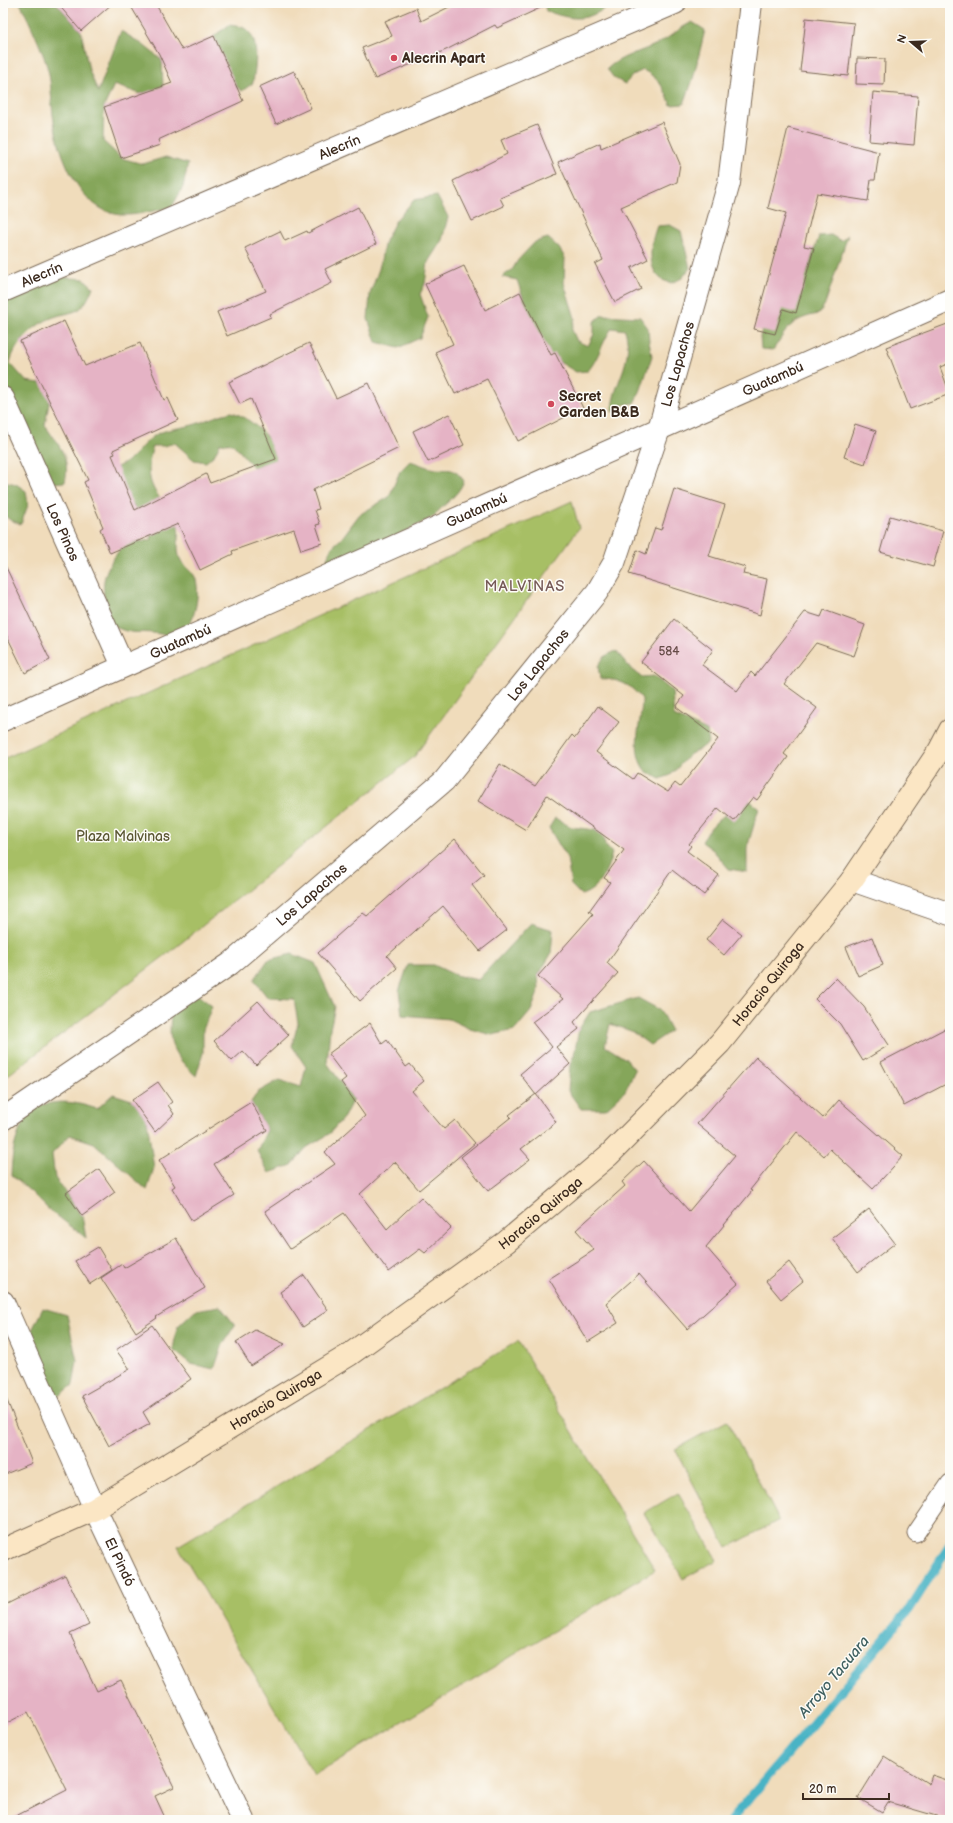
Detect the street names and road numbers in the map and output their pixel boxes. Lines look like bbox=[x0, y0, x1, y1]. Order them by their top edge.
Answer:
street label: Alecrín bbox=[316, 130, 363, 163]
street label: Alecrín bbox=[18, 258, 65, 291]
street label: Los Lapachos bbox=[657, 319, 698, 409]
street label: Guatambú bbox=[739, 358, 806, 400]
street label: Guatambú bbox=[443, 489, 510, 531]
street label: Los Pinos bbox=[43, 501, 83, 564]
street label: Guatambú bbox=[147, 620, 214, 662]
street label: Los Lapachos bbox=[504, 625, 572, 704]
street label: Los Lapachos bbox=[272, 859, 350, 929]
street label: Horacio Quiroga bbox=[729, 938, 807, 1030]
street label: Horacio Quiroga bbox=[495, 1173, 586, 1253]
street label: Horacio Quiroga bbox=[227, 1365, 325, 1434]
street label: El Pindó bbox=[101, 1535, 139, 1589]

